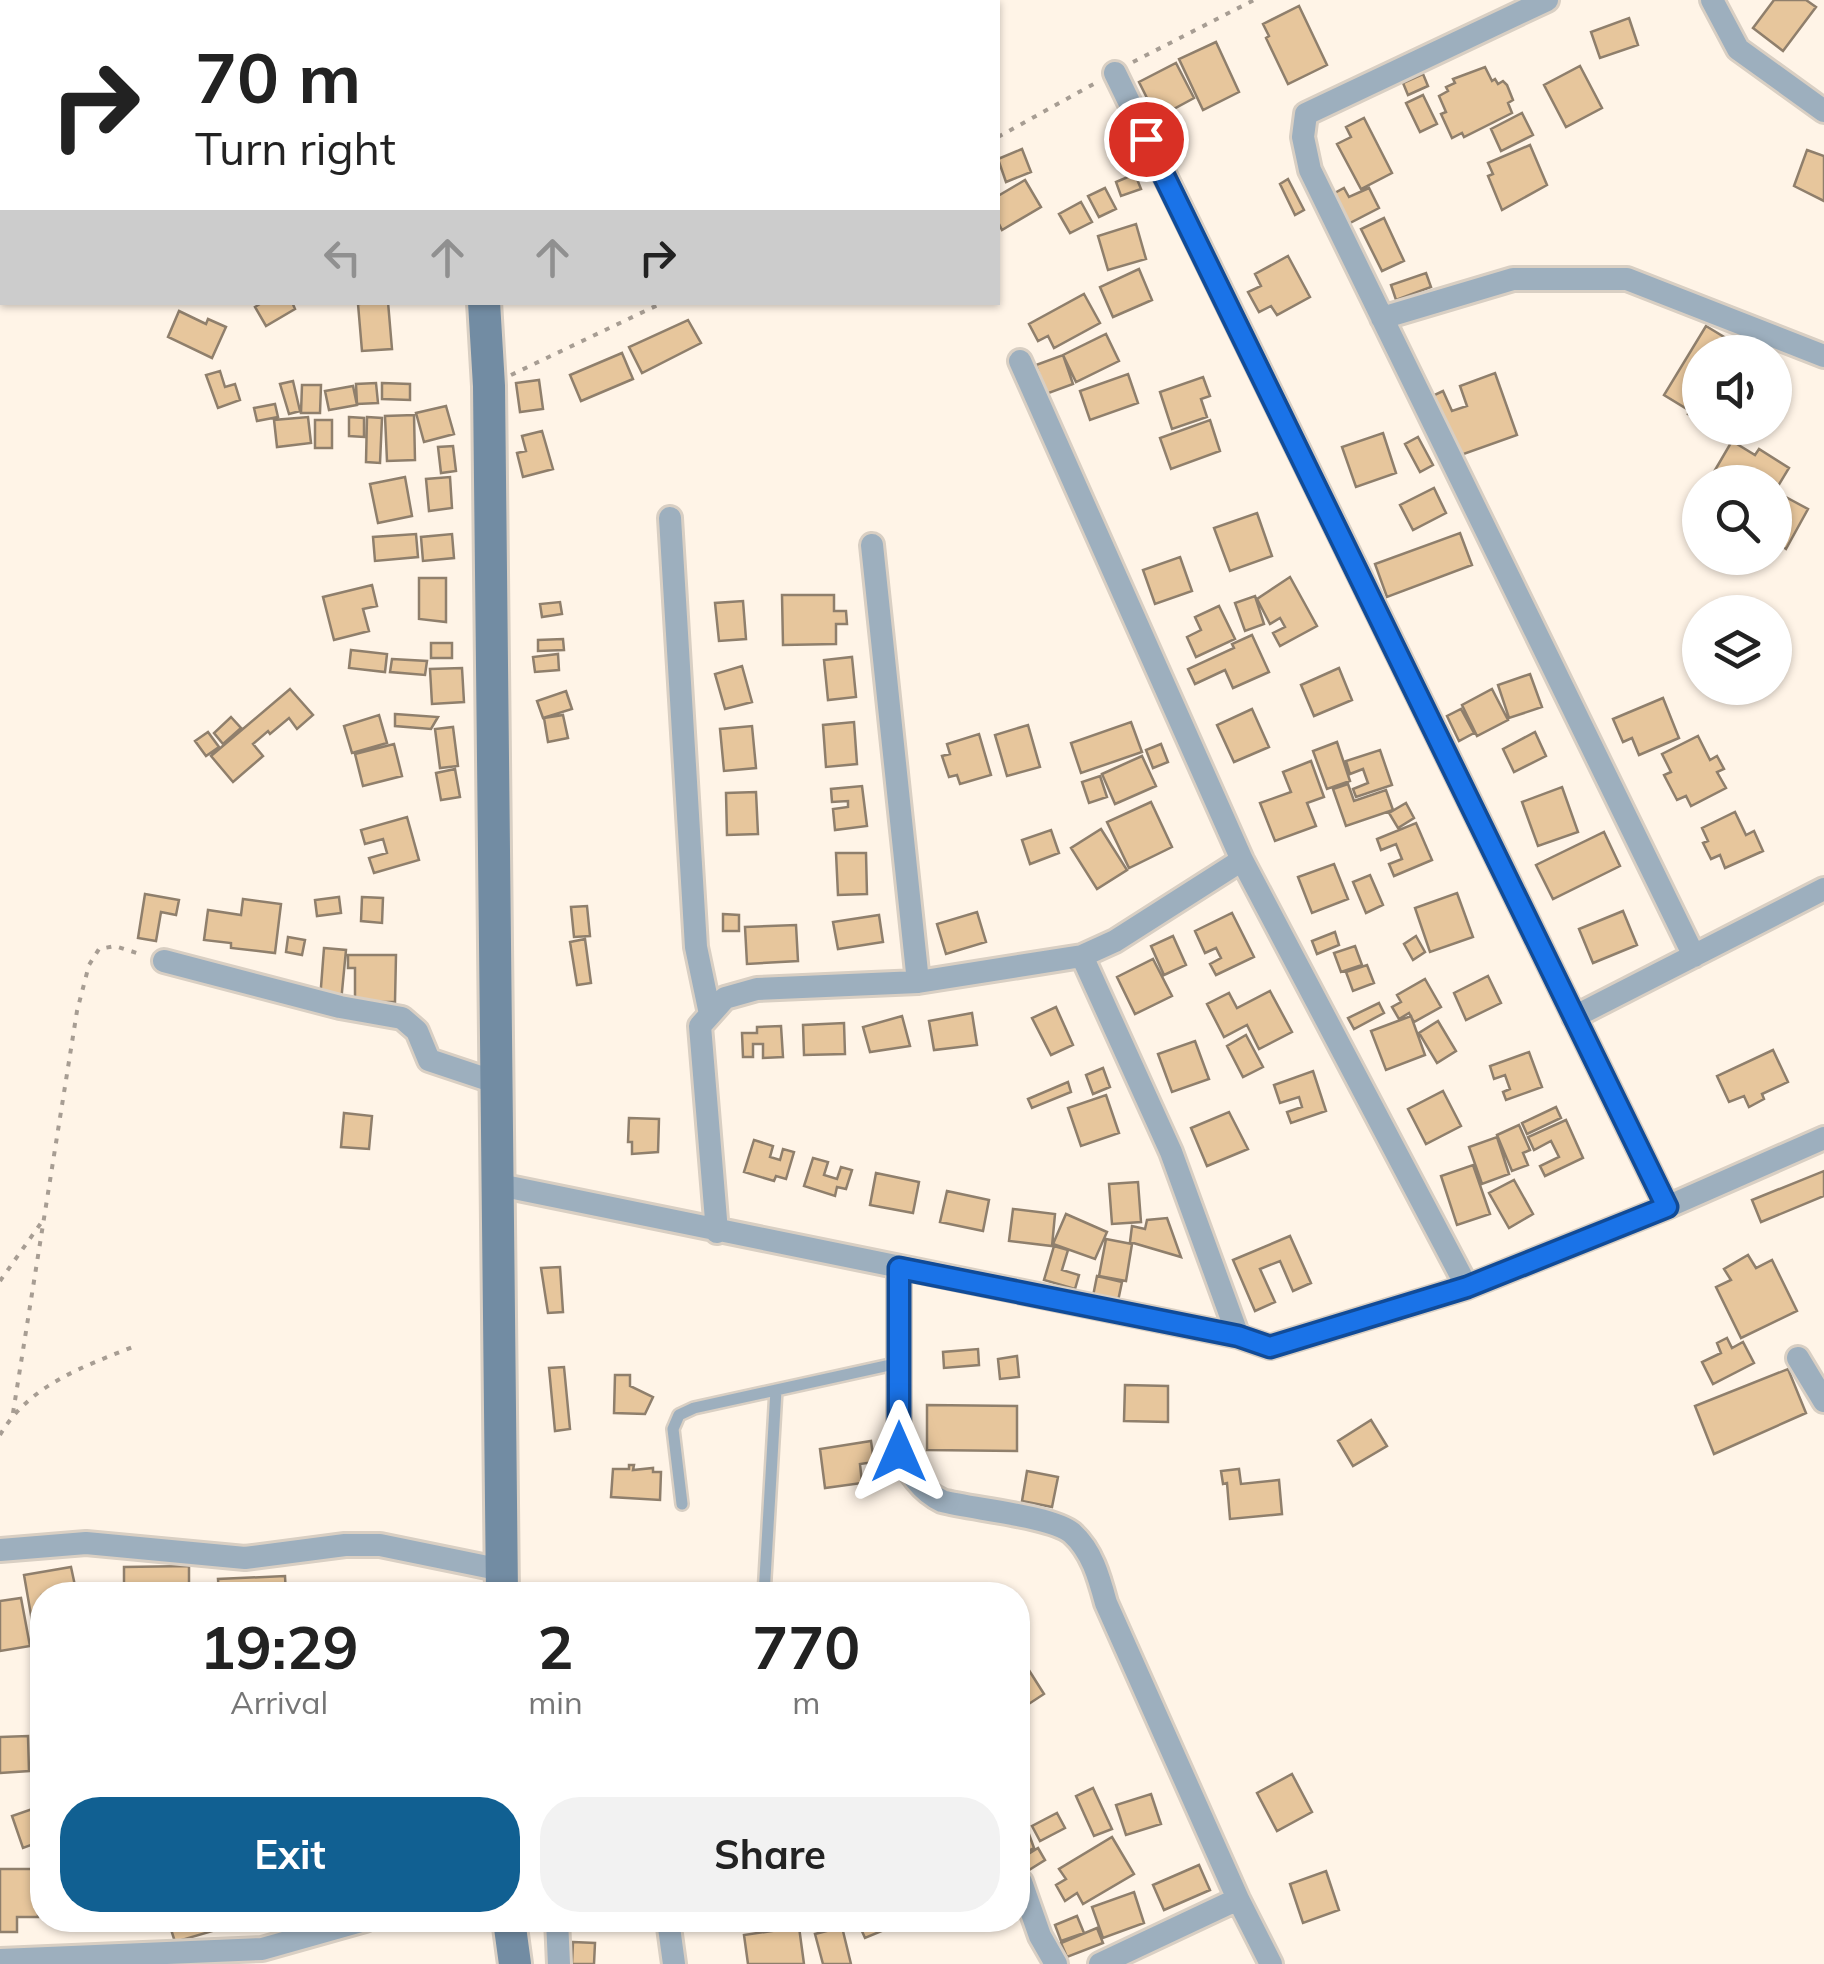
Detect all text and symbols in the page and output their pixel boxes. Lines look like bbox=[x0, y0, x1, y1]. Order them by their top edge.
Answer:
text: 70 m bbox=[195, 33, 361, 121]
icon: right bbox=[30, 40, 160, 170]
pin bbox=[1104, 97, 1189, 182]
icon: arrive bbox=[1119, 112, 1174, 167]
text: Turn right bbox=[195, 120, 396, 176]
icon: left bbox=[315, 230, 370, 285]
icon: ahead bbox=[420, 230, 475, 285]
icon: ahead bbox=[525, 230, 580, 285]
icon: right bbox=[630, 230, 685, 285]
map controls bbox=[1682, 335, 1792, 705]
button: sound bbox=[1682, 335, 1792, 445]
button: search bbox=[1682, 465, 1792, 575]
button: layers bbox=[1682, 595, 1792, 705]
position arrow bbox=[847, 1400, 951, 1504]
text: 19:29 bbox=[200, 1609, 359, 1684]
text: 2 bbox=[537, 1609, 573, 1684]
text: 770 bbox=[752, 1609, 860, 1684]
text: Arrival bbox=[230, 1682, 328, 1722]
text: min bbox=[528, 1682, 583, 1722]
text: m bbox=[792, 1682, 820, 1722]
button: Exit bbox=[60, 1797, 520, 1912]
button: Share bbox=[540, 1797, 1000, 1912]

